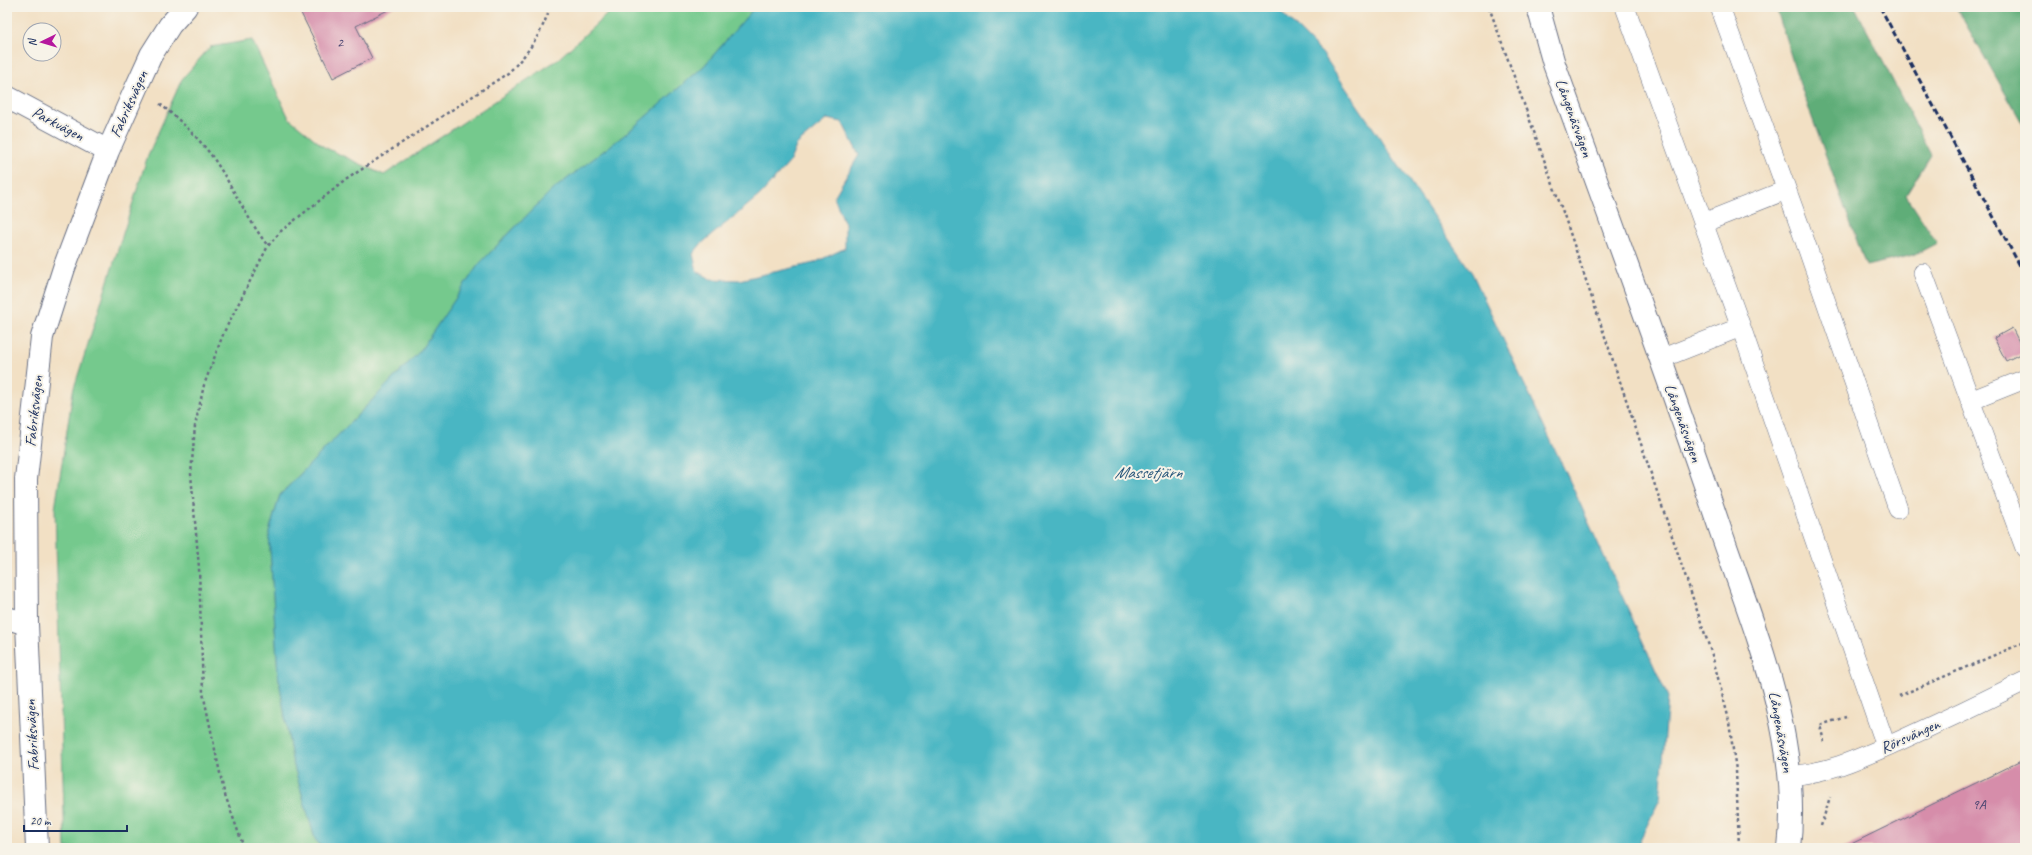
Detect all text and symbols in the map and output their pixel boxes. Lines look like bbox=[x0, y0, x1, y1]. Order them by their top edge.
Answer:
north arrow bbox=[22, 22, 62, 62]
house number: 2 bbox=[337, 34, 345, 51]
text: N bbox=[25, 37, 39, 47]
street label: Fabriksvägen bbox=[105, 67, 153, 141]
street label: Långenäsvägen bbox=[1551, 76, 1598, 161]
street label: Parkvägen bbox=[29, 102, 88, 146]
street label: Fabriksvägen bbox=[20, 374, 48, 447]
street label: Långenäsvägen bbox=[1660, 381, 1707, 466]
water label: Massetjärn bbox=[1114, 462, 1183, 483]
street label: Långenäsvägen bbox=[1764, 690, 1798, 775]
street label: Fabriksvägen bbox=[20, 698, 44, 771]
street label: Rörsvängen bbox=[1877, 714, 1944, 758]
house number: 9A bbox=[1972, 796, 1987, 813]
scale bar bbox=[24, 807, 127, 833]
text: 20 m bbox=[30, 813, 52, 829]

